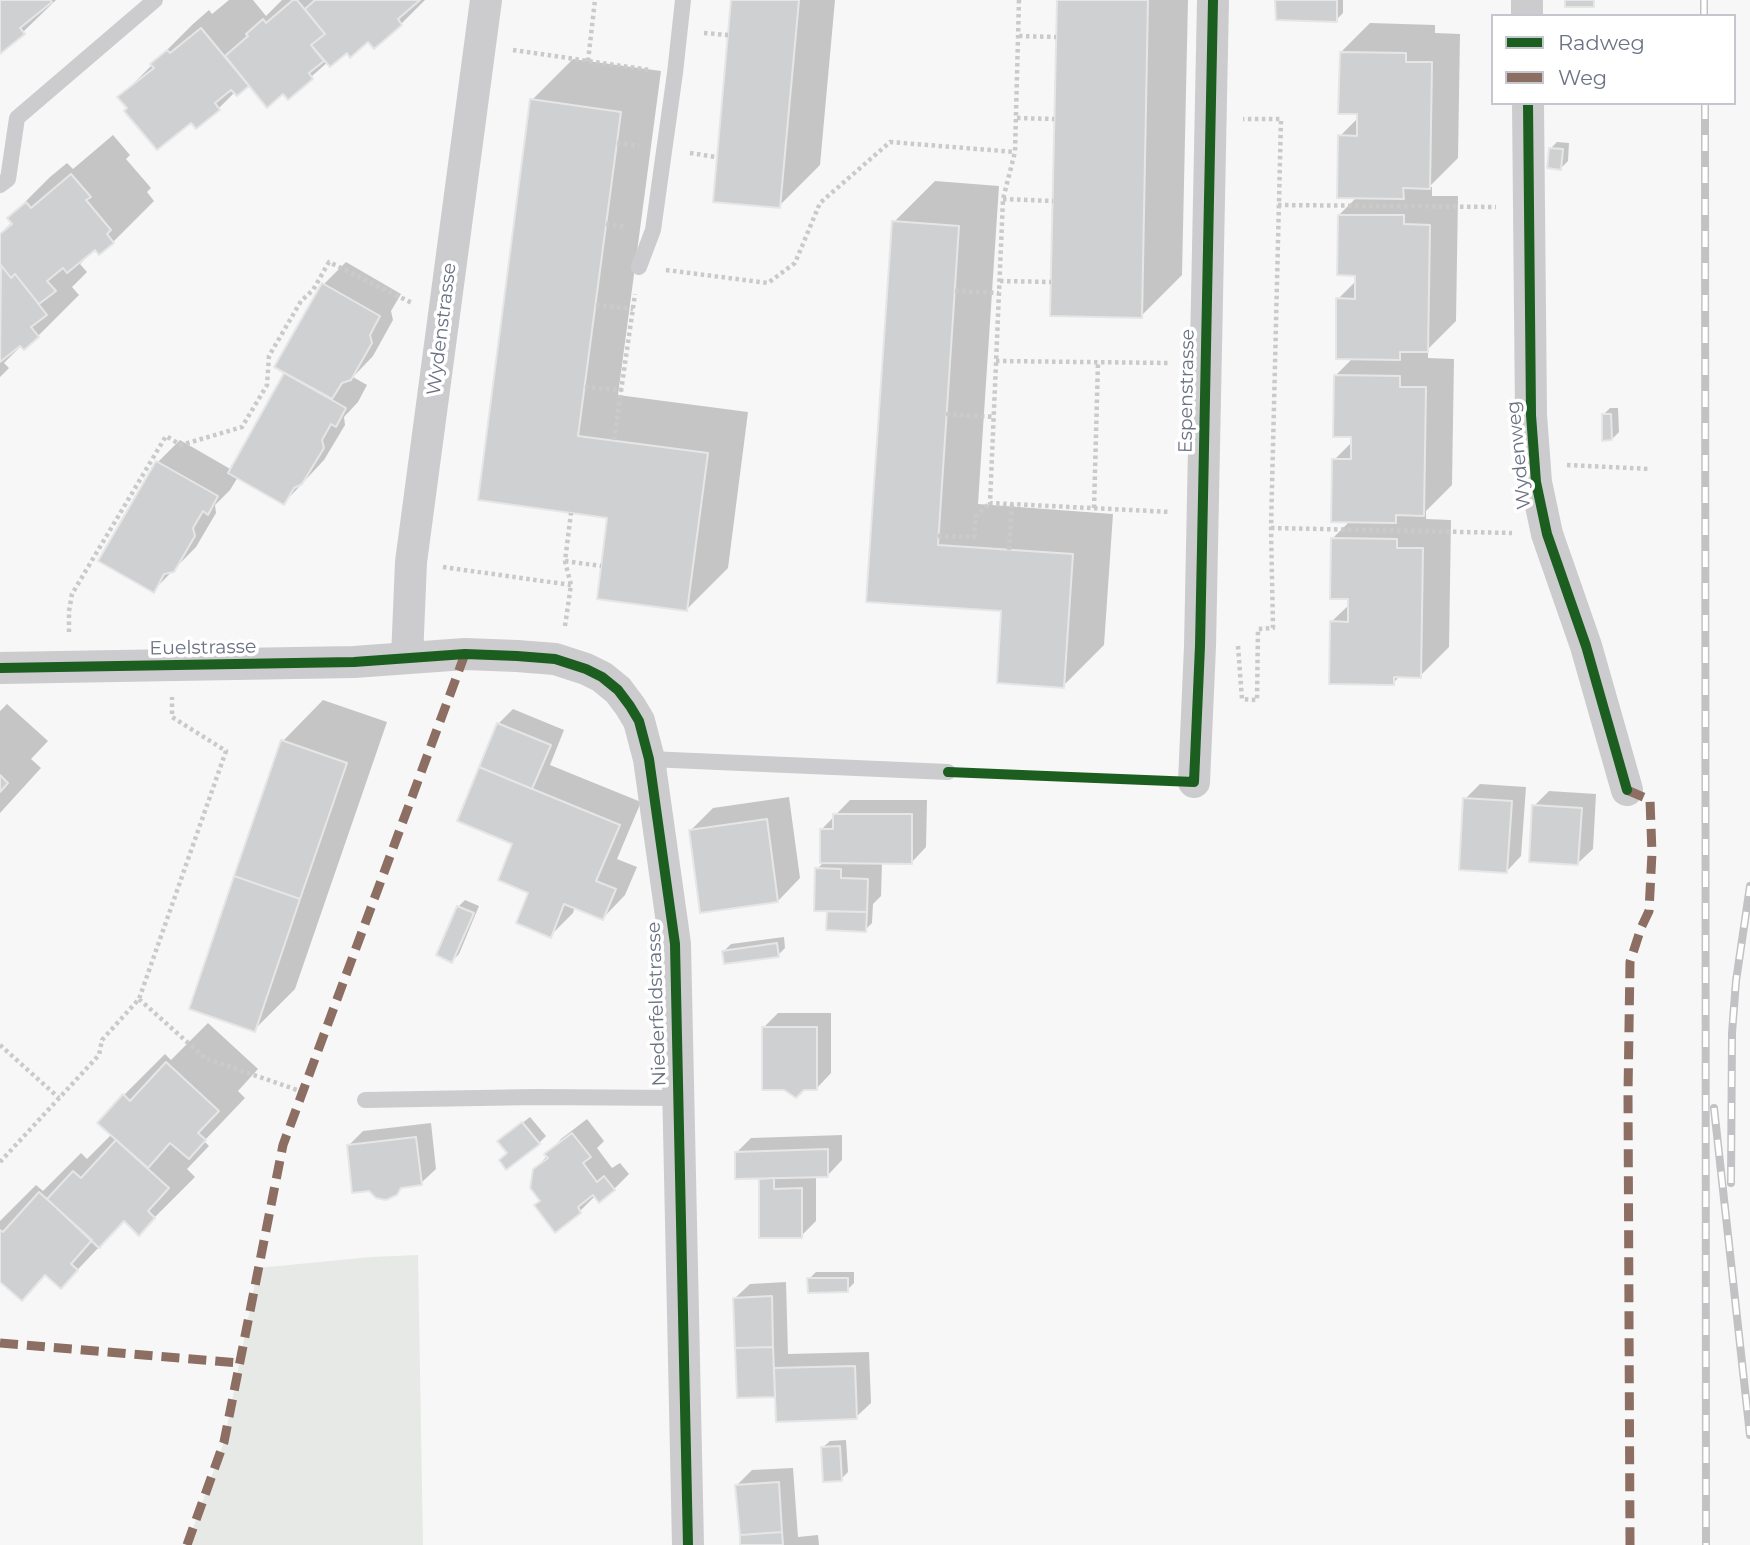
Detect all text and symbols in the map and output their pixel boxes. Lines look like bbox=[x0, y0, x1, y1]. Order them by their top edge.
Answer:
legend bbox=[1491, 14, 1736, 105]
text: Radweg bbox=[1558, 30, 1645, 55]
text: Weg bbox=[1558, 65, 1607, 90]
street label: Wydenstrasse bbox=[423, 261, 461, 397]
street label: Espenstrasse bbox=[1175, 329, 1199, 453]
street label: Wydenweg bbox=[1502, 400, 1536, 510]
street label: Euelstrasse bbox=[149, 636, 257, 660]
street label: Niederfeldstrasse bbox=[643, 921, 671, 1087]

